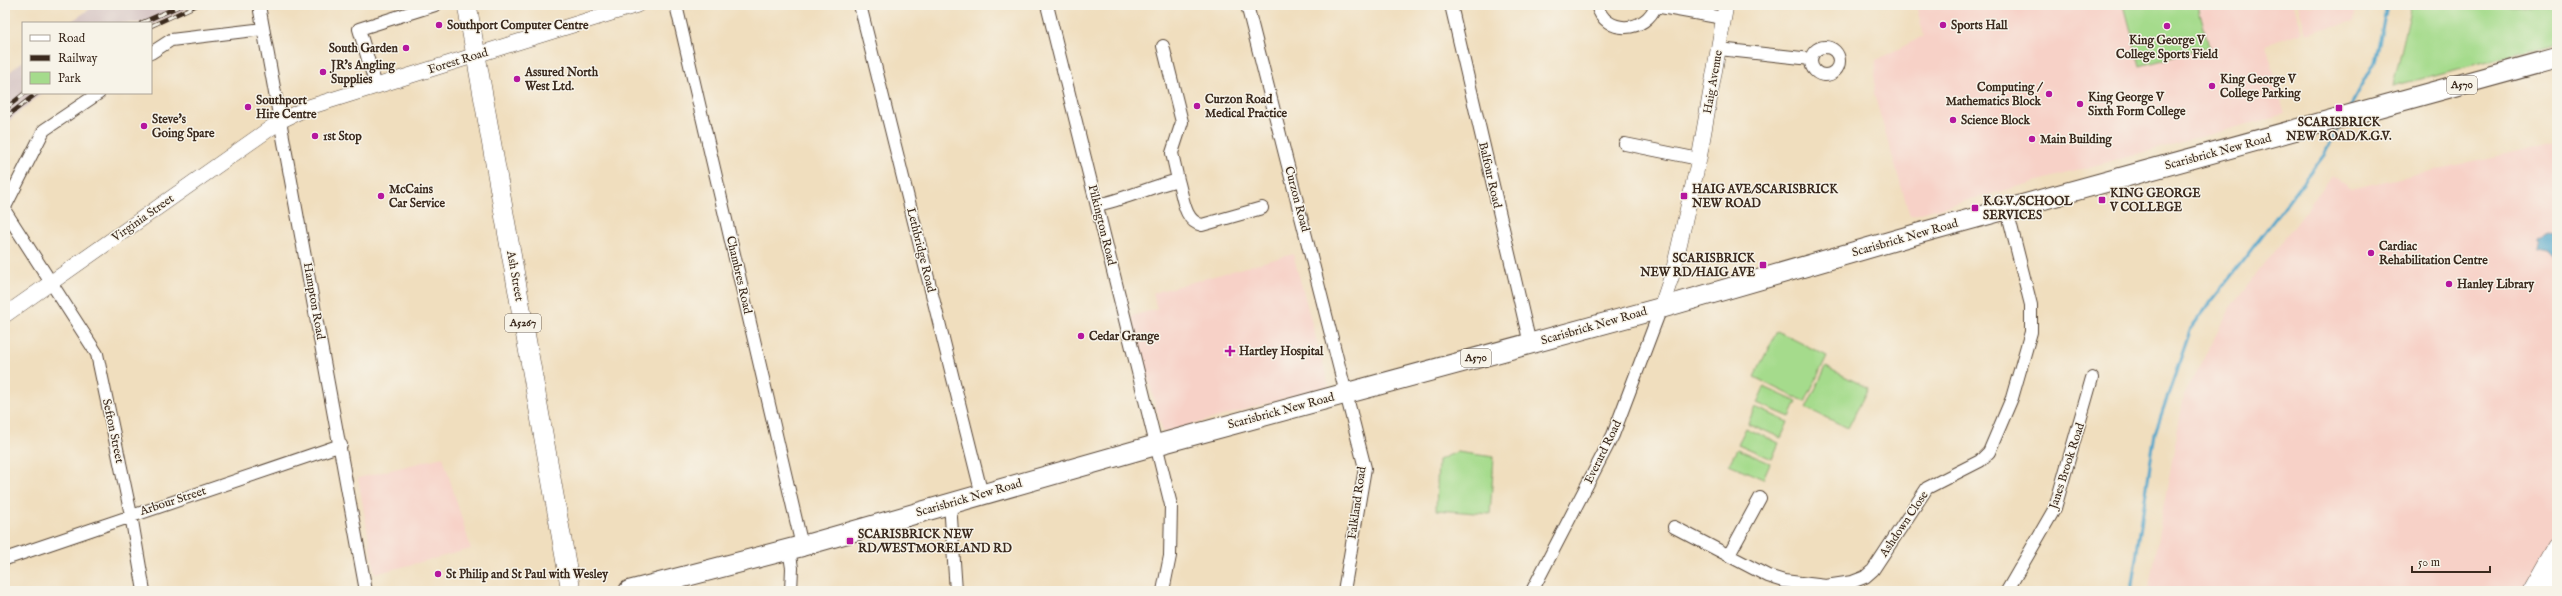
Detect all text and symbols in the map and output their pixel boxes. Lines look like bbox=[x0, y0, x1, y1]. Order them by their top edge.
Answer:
place label: Southport Computer Centre bbox=[447, 18, 589, 34]
place label: Sports Hall bbox=[1951, 18, 2008, 34]
marker: Southport Computer Centre bbox=[434, 20, 444, 30]
marker: Sports Hall bbox=[1938, 20, 1948, 30]
marker: King George V College Sports Field bbox=[2162, 21, 2172, 31]
legend bbox=[22, 22, 152, 94]
text: Road bbox=[58, 31, 86, 46]
place label: King George V College Sports Field bbox=[2116, 33, 2219, 63]
place label: South Garden bbox=[329, 41, 399, 56]
marker: South Garden bbox=[401, 43, 411, 53]
street label: Forest Road bbox=[426, 45, 490, 77]
street label: Haig Avenue bbox=[1700, 48, 1726, 115]
text: Railway bbox=[58, 51, 97, 66]
place label: JR's Angling Supplies bbox=[329, 58, 396, 88]
place label: Assured North West Ltd. bbox=[524, 65, 599, 94]
marker: JR's Angling Supplies bbox=[318, 67, 328, 77]
text: Park bbox=[58, 71, 81, 86]
place label: King George V College Parking bbox=[2220, 72, 2301, 102]
marker: Assured North West Ltd. bbox=[512, 74, 522, 84]
road number: A570 bbox=[2447, 76, 2477, 94]
place label: Computing / Mathematics Block bbox=[1946, 80, 2044, 109]
marker: King George V College Parking bbox=[2207, 81, 2217, 91]
marker: Computing / Mathematics Block bbox=[2044, 89, 2054, 99]
place label: King George V Sixth Form College bbox=[2088, 90, 2186, 120]
place label: Curzon Road Medical Practice bbox=[1205, 92, 1288, 121]
place label: Southport Hire Centre bbox=[256, 93, 317, 122]
marker: King George V Sixth Form College bbox=[2075, 99, 2085, 109]
marker: Curzon Road Medical Practice bbox=[1192, 101, 1202, 111]
marker: Southport Hire Centre bbox=[243, 102, 253, 112]
marker: SCARISBRICK NEW ROAD/K.G.V. bbox=[2334, 103, 2344, 113]
place label: Steve's Going Spare bbox=[152, 112, 215, 142]
place label: Science Block bbox=[1961, 113, 2030, 128]
marker: Science Block bbox=[1948, 115, 1958, 125]
place label: SCARISBRICK NEW ROAD/K.G.V. bbox=[2285, 115, 2392, 144]
marker: Steve's Going Spare bbox=[139, 121, 149, 131]
place label: 1st Stop bbox=[323, 129, 362, 145]
street label: Scarisbrick New Road bbox=[2163, 130, 2273, 173]
marker: 1st Stop bbox=[310, 131, 320, 141]
place label: Main Building bbox=[2040, 132, 2112, 148]
marker: Main Building bbox=[2027, 134, 2037, 144]
street label: Balfour Road bbox=[1475, 140, 1505, 210]
street label: Curzon Road bbox=[1281, 165, 1313, 234]
place label: McCains Car Service bbox=[389, 182, 446, 211]
place label: HAIG AVE/SCARISBRICK NEW ROAD bbox=[1691, 182, 1839, 211]
street label: Pilkington Road bbox=[1085, 183, 1119, 267]
place label: KING GEORGE V COLLEGE bbox=[2109, 186, 2201, 215]
street label: Virginia Street bbox=[108, 191, 177, 245]
marker: McCains Car Service bbox=[376, 191, 386, 201]
marker: HAIG AVE/SCARISBRICK NEW ROAD bbox=[1679, 191, 1689, 201]
place label: K.G.V./SCHOOL SERVICES bbox=[1983, 194, 2073, 223]
marker: KING GEORGE V COLLEGE bbox=[2097, 195, 2107, 205]
marker: K.G.V./SCHOOL SERVICES bbox=[1970, 203, 1980, 213]
street label: Lethbridge Road bbox=[903, 206, 939, 294]
street label: Scarisbrick New Road bbox=[1850, 216, 1960, 260]
street label: Chambres Road bbox=[723, 235, 755, 316]
place label: Cardiac Rehabilitation Centre bbox=[2379, 239, 2488, 268]
marker: Cardiac Rehabilitation Centre bbox=[2366, 248, 2376, 258]
street label: Ash Street bbox=[503, 249, 527, 302]
place label: SCARISBRICK NEW RD/HAIG AVE bbox=[1639, 251, 1756, 280]
marker: SCARISBRICK NEW RD/HAIG AVE bbox=[1758, 260, 1768, 270]
street label: Hampton Road bbox=[299, 261, 328, 341]
place label: Hanley Library bbox=[2457, 277, 2535, 293]
marker: Hanley Library bbox=[2444, 279, 2454, 289]
street label: Scarisbrick New Road bbox=[1539, 304, 1649, 348]
road number: A5267 bbox=[505, 314, 541, 332]
place label: Cedar Grange bbox=[1089, 329, 1160, 345]
marker: Cedar Grange bbox=[1076, 331, 1086, 341]
place label: Hartley Hospital bbox=[1239, 344, 1324, 360]
marker: Hartley Hospital bbox=[1224, 345, 1236, 357]
road number: A570 bbox=[1461, 349, 1491, 367]
street label: Scarisbrick New Road bbox=[1226, 389, 1336, 432]
street label: Sefton Street bbox=[99, 397, 127, 465]
street label: Everard Road bbox=[1581, 417, 1625, 486]
street label: Janes Brook Road bbox=[2045, 420, 2089, 513]
street label: Falkland Road bbox=[1344, 465, 1370, 540]
street label: Scarisbrick New Road bbox=[914, 476, 1024, 520]
street label: Arbour Street bbox=[137, 483, 208, 519]
street label: Ashdown Close bbox=[1876, 488, 1932, 561]
place label: SCARISBRICK NEW RD/WESTMORELAND RD bbox=[858, 527, 1012, 556]
marker: SCARISBRICK NEW RD/WESTMORELAND RD bbox=[845, 536, 855, 546]
scale bar bbox=[2412, 548, 2490, 574]
text: 50 m bbox=[2418, 555, 2440, 570]
place label: St Philip and St Paul with Wesley bbox=[446, 567, 609, 583]
marker: St Philip and St Paul with Wesley bbox=[433, 569, 443, 579]

